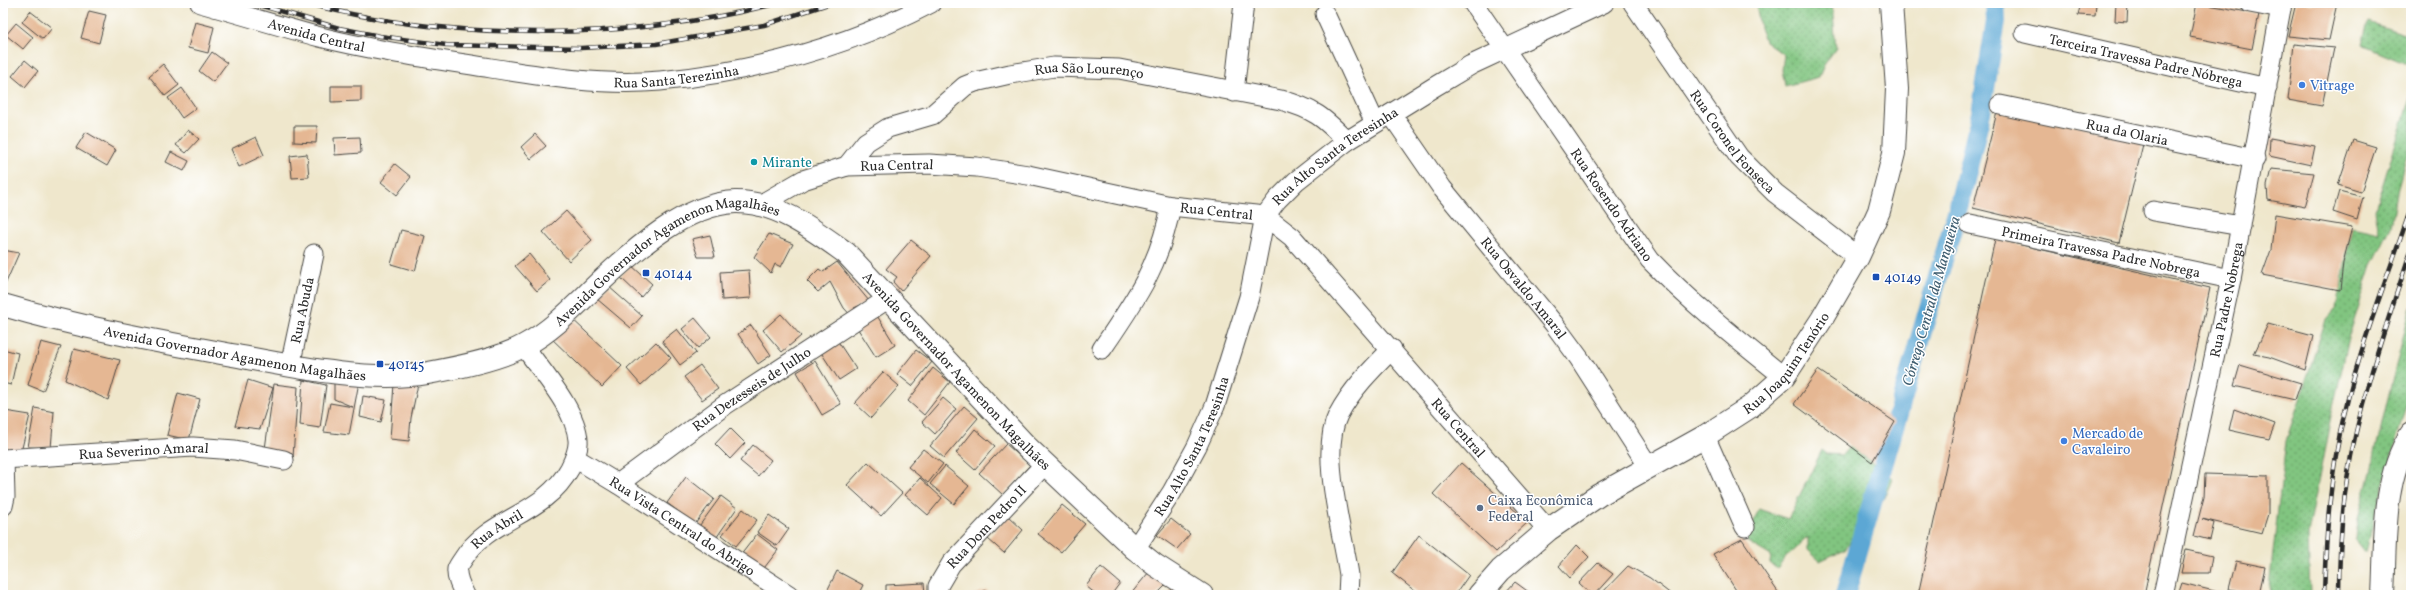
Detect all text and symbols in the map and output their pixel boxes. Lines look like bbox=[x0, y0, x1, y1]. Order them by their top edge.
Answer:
street label: Avenida Central bbox=[265, 15, 366, 58]
street label: Terceira Travessa Padre Nóbrega bbox=[2047, 31, 2244, 93]
street label: Rua São Lourenço bbox=[1033, 59, 1145, 85]
street label: Rua Santa Terezinha bbox=[613, 62, 741, 93]
place label: Vitrage bbox=[2310, 77, 2355, 96]
marker: Vitrage bbox=[2297, 80, 2307, 90]
street label: Rua Coronel Fonseca bbox=[1685, 87, 1779, 199]
street label: Rua Alto Santa Teresinha bbox=[1269, 103, 1402, 211]
street label: Rua da Olaria bbox=[2084, 115, 2170, 151]
street label: Rua Rosendo Adriano bbox=[1565, 145, 1656, 266]
place label: Mirante bbox=[762, 154, 812, 173]
street label: Rua Central bbox=[860, 156, 934, 177]
marker: Mirante bbox=[749, 157, 759, 167]
street label: Avenida Governador Agamenon Magalhães bbox=[551, 194, 783, 332]
street label: Rua Central bbox=[1179, 199, 1254, 226]
water label: Córrego Central da Mangueira bbox=[1898, 214, 1967, 389]
street label: Primeira Travessa Padre Nobrega bbox=[2000, 223, 2202, 283]
street label: Rua Osvaldo Amaral bbox=[1475, 234, 1570, 343]
street label: Rua Padre Nobrega bbox=[2206, 241, 2249, 360]
place label: 40144 bbox=[654, 265, 693, 284]
marker: 40144 bbox=[641, 268, 651, 278]
street label: Avenida Governador Agamenon Magalhães bbox=[857, 268, 1054, 475]
place label: 40149 bbox=[1884, 269, 1921, 288]
marker: 40149 bbox=[1871, 272, 1881, 282]
street label: Rua Abuda bbox=[287, 276, 320, 346]
street label: Rua Joaquim Tenório bbox=[1740, 309, 1835, 420]
street label: Avenida Governador Agamenon Magalhães bbox=[101, 322, 367, 386]
street label: Rua Dezesseis de Julho bbox=[689, 343, 815, 437]
place label: 40145 bbox=[388, 356, 425, 375]
marker: 40145 bbox=[375, 359, 385, 369]
street label: Rua Alto Santa Teresinha bbox=[1151, 374, 1235, 521]
street label: Rua Central bbox=[1426, 395, 1489, 462]
place label: Mercado de Cavaleiro bbox=[2072, 425, 2144, 460]
marker: Mercado de Cavaleiro bbox=[2059, 436, 2069, 446]
street label: Rua Severino Amaral bbox=[78, 439, 209, 465]
street label: Rua Vista Central do Abrigo bbox=[605, 473, 758, 581]
street label: Rua Dom Pedro II bbox=[943, 481, 1031, 574]
place label: Caixa Econômica Federal bbox=[1488, 492, 1593, 527]
marker: Caixa Econômica Federal bbox=[1475, 503, 1485, 513]
street label: Rua Abril bbox=[467, 506, 527, 554]

